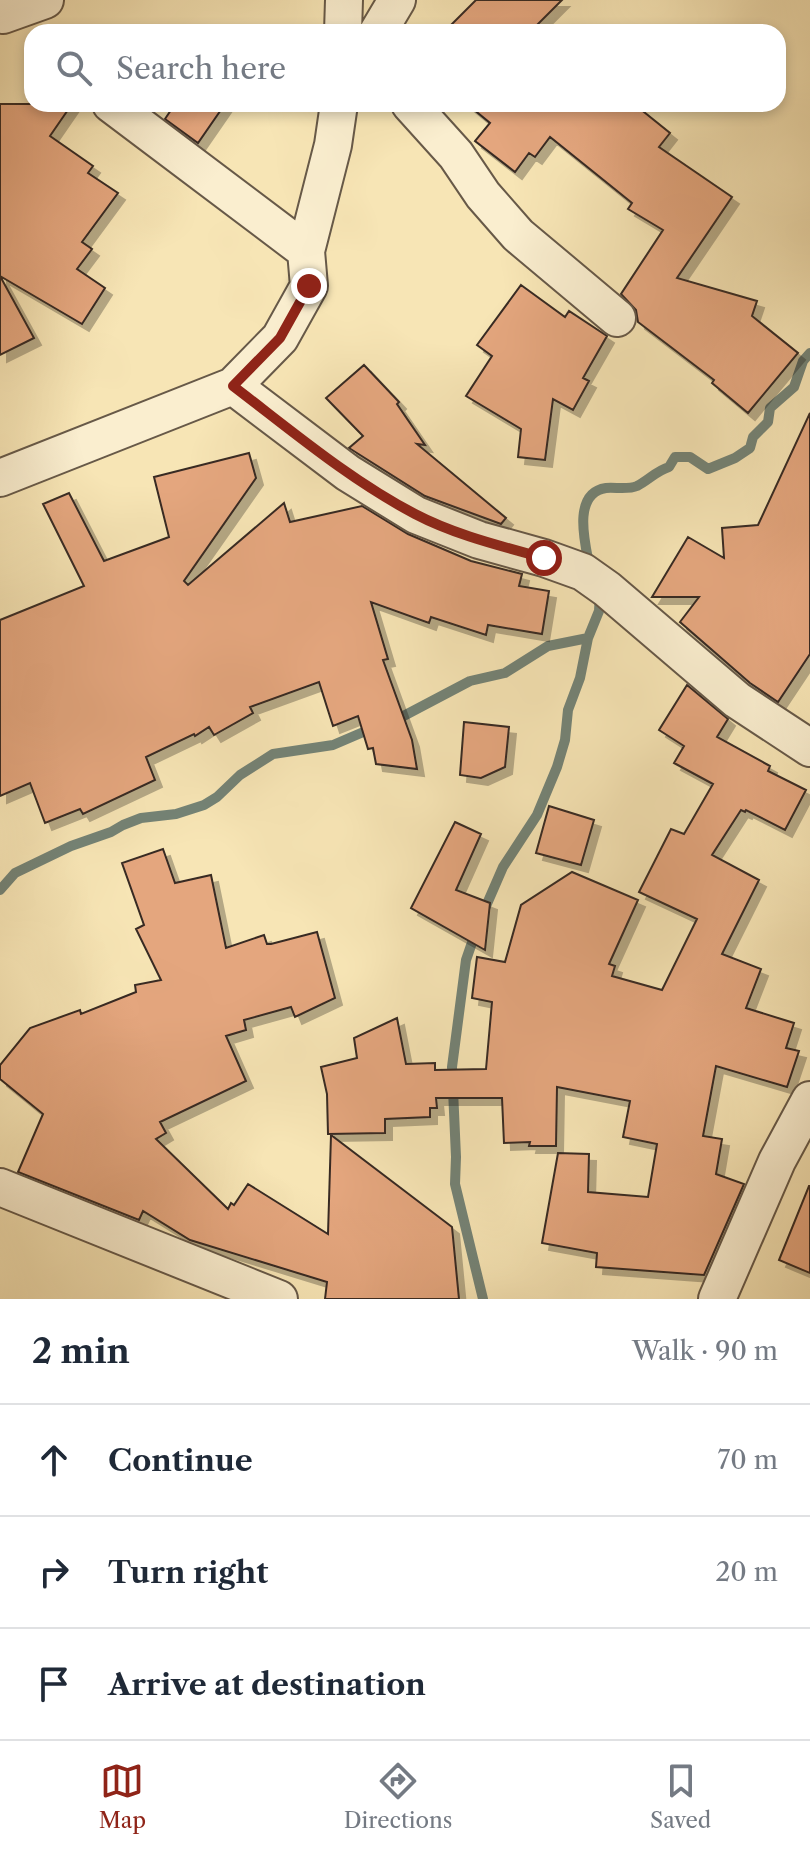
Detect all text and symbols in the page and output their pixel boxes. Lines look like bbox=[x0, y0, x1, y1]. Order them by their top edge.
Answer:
search box bbox=[24, 24, 786, 112]
icon: search bbox=[52, 46, 96, 90]
text: Search here bbox=[116, 50, 286, 87]
route end bbox=[291, 268, 327, 304]
route start bbox=[526, 540, 562, 576]
text: 2 min bbox=[32, 1330, 130, 1372]
text: Walk · 90 m bbox=[632, 1335, 778, 1367]
icon: ahead bbox=[32, 1438, 76, 1482]
text: Continue bbox=[108, 1442, 253, 1479]
text: 70 m bbox=[718, 1444, 778, 1476]
icon: right bbox=[32, 1550, 76, 1594]
text: Turn right bbox=[108, 1554, 268, 1591]
text: 20 m bbox=[715, 1556, 778, 1588]
icon: arrive bbox=[32, 1662, 76, 1706]
text: Arrive at destination bbox=[108, 1666, 426, 1703]
tab: Map bbox=[99, 1759, 146, 1834]
tab: Directions bbox=[344, 1759, 452, 1834]
tab: Saved bbox=[650, 1759, 711, 1834]

